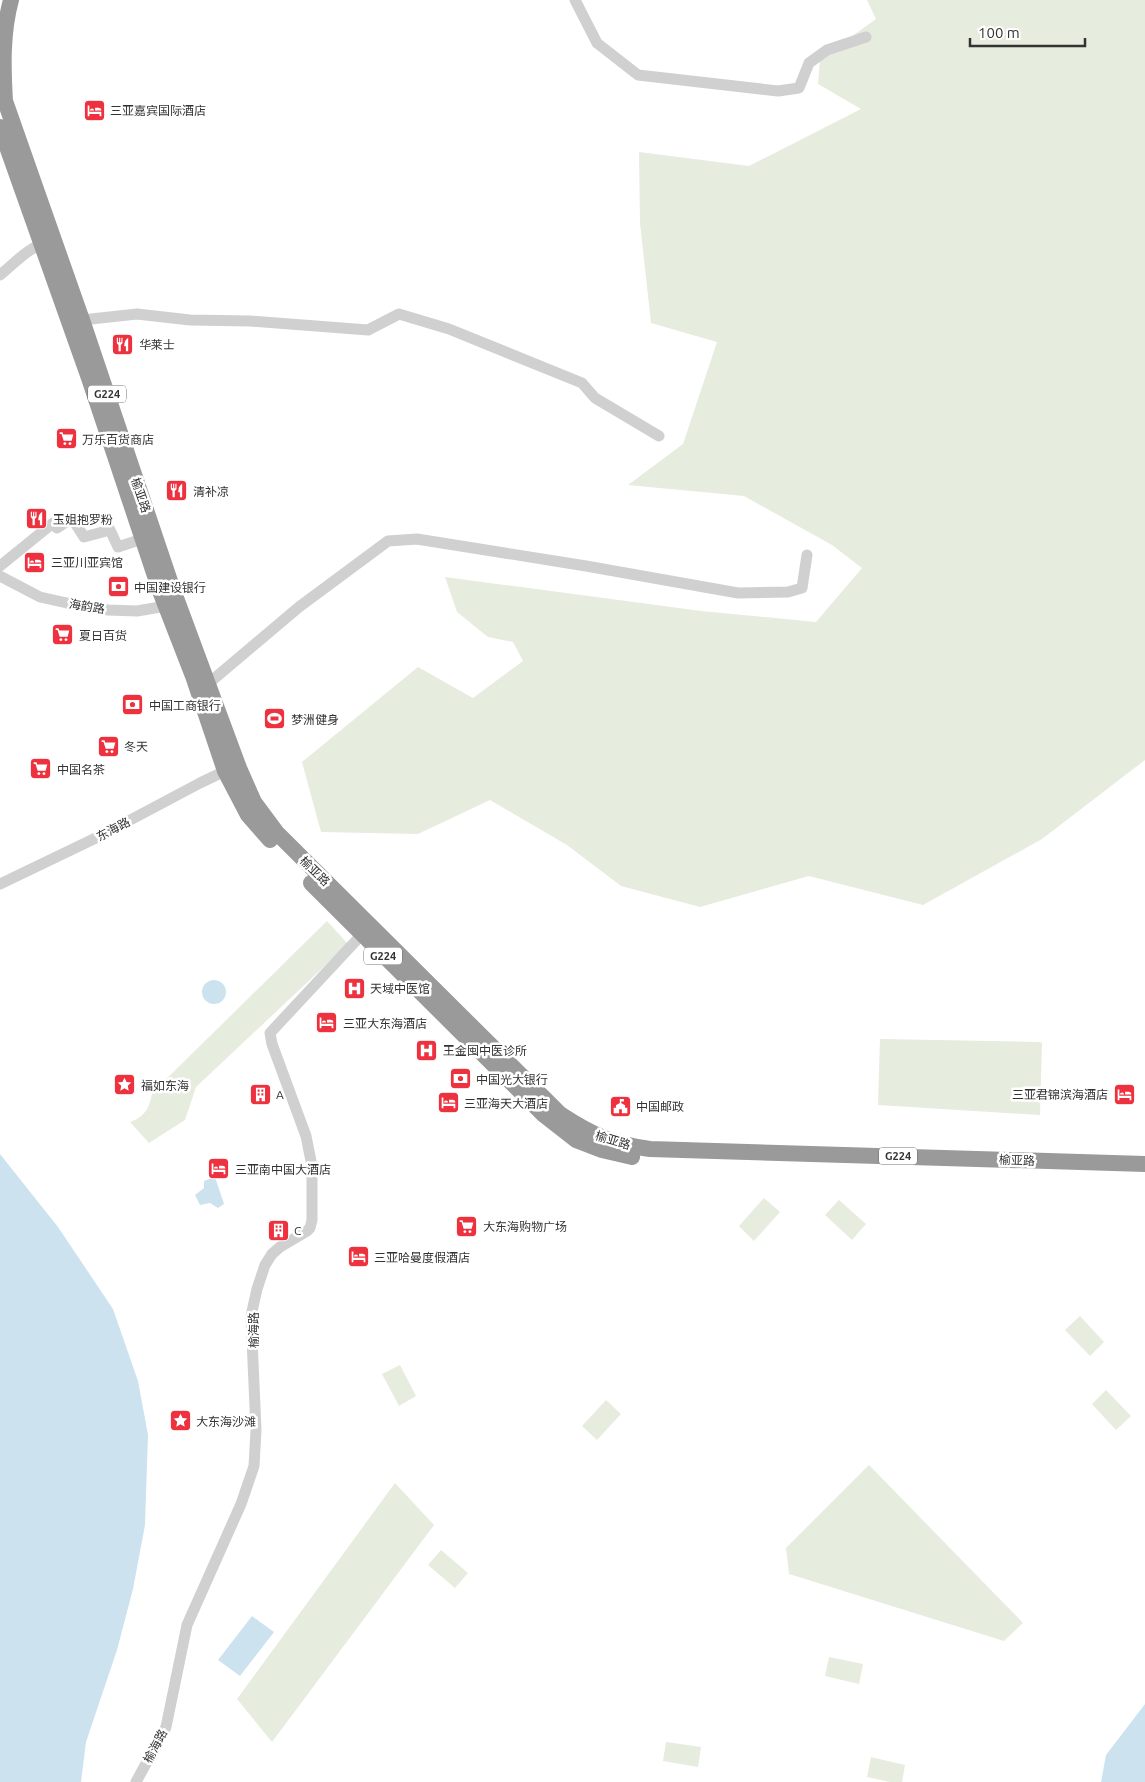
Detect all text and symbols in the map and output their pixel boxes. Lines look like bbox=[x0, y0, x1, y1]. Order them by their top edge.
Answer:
scale bar bbox=[970, 15, 1085, 47]
text: 100 m bbox=[978, 24, 1020, 41]
hotel icon: 三亚嘉宾国际酒店 bbox=[82, 98, 106, 122]
place label: 三亚嘉宾国际酒店 bbox=[110, 104, 206, 117]
restaurant icon: 华莱士 bbox=[111, 332, 135, 356]
place label: 华莱士 bbox=[139, 338, 175, 351]
road number: G224 bbox=[88, 386, 126, 402]
supermarket icon: 万乐百货商店 bbox=[54, 427, 78, 451]
place label: 万乐百货商店 bbox=[82, 433, 154, 446]
street label: 榆亚路 bbox=[129, 476, 153, 514]
restaurant icon: 清补凉 bbox=[165, 479, 189, 503]
place label: 清补凉 bbox=[193, 485, 229, 498]
restaurant icon: 玉姐抱罗粉 bbox=[25, 507, 49, 531]
place label: 玉姐抱罗粉 bbox=[53, 513, 113, 526]
hotel icon: 三亚川亚宾馆 bbox=[23, 550, 47, 574]
place label: 三亚川亚宾馆 bbox=[51, 556, 123, 569]
bank icon: 中国建设银行 bbox=[106, 575, 130, 599]
place label: 中国建设银行 bbox=[134, 581, 206, 594]
street label: 海韵路 bbox=[68, 597, 106, 615]
supermarket icon: 夏日百货 bbox=[51, 623, 75, 647]
place label: 夏日百货 bbox=[79, 629, 127, 642]
bank icon: 中国工商银行 bbox=[121, 693, 145, 717]
place label: 中国工商银行 bbox=[149, 699, 221, 712]
sports icon: 梦洲健身 bbox=[263, 707, 287, 731]
place label: 梦洲健身 bbox=[291, 713, 339, 726]
supermarket icon: 冬天 bbox=[96, 734, 120, 758]
place label: 冬天 bbox=[124, 740, 148, 753]
supermarket icon: 中国名茶 bbox=[29, 757, 53, 781]
place label: 中国名茶 bbox=[57, 763, 105, 776]
street label: 东海路 bbox=[94, 815, 132, 843]
street label: 榆亚路 bbox=[298, 854, 332, 888]
road number: G224 bbox=[364, 948, 402, 964]
hospital icon: 天域中医馆 bbox=[342, 976, 366, 1000]
place label: 天域中医馆 bbox=[370, 982, 430, 995]
hotel icon: 三亚大东海酒店 bbox=[315, 1011, 339, 1035]
place label: 三亚大东海酒店 bbox=[343, 1017, 427, 1030]
hospital icon: 王金囤中医诊所 bbox=[415, 1038, 439, 1062]
place label: 王金囤中医诊所 bbox=[443, 1044, 527, 1057]
bank icon: 中国光大银行 bbox=[448, 1067, 472, 1091]
place icon: 福如东海 bbox=[113, 1073, 137, 1097]
place label: 中国光大银行 bbox=[476, 1073, 548, 1086]
place label: 福如东海 bbox=[141, 1079, 189, 1092]
building icon: A bbox=[248, 1082, 272, 1106]
hotel icon: 三亚君锦滨海酒店 bbox=[1112, 1082, 1136, 1106]
place label: A bbox=[276, 1088, 284, 1101]
place label: 三亚君锦滨海酒店 bbox=[1012, 1088, 1108, 1101]
hotel icon: 三亚海天大酒店 bbox=[436, 1091, 460, 1115]
public building icon: 中国邮政 bbox=[608, 1094, 632, 1118]
place label: 三亚海天大酒店 bbox=[464, 1097, 548, 1110]
place label: 中国邮政 bbox=[636, 1100, 684, 1113]
street label: 榆亚路 bbox=[594, 1129, 632, 1151]
road number: G224 bbox=[879, 1148, 917, 1164]
street label: 榆亚路 bbox=[999, 1153, 1035, 1167]
hotel icon: 三亚南中国大酒店 bbox=[207, 1157, 231, 1181]
place label: 三亚南中国大酒店 bbox=[235, 1163, 331, 1176]
supermarket icon: 大东海购物广场 bbox=[455, 1214, 479, 1238]
building icon: C bbox=[266, 1218, 290, 1242]
place label: 大东海购物广场 bbox=[483, 1220, 567, 1233]
place label: C bbox=[294, 1224, 302, 1237]
hotel icon: 三亚哈曼度假酒店 bbox=[346, 1245, 370, 1269]
place label: 三亚哈曼度假酒店 bbox=[374, 1251, 470, 1264]
street label: 榆海路 bbox=[247, 1312, 260, 1348]
place icon: 大东海沙滩 bbox=[168, 1409, 192, 1433]
place label: 大东海沙滩 bbox=[196, 1415, 256, 1428]
street label: 榆海路 bbox=[141, 1727, 169, 1765]

